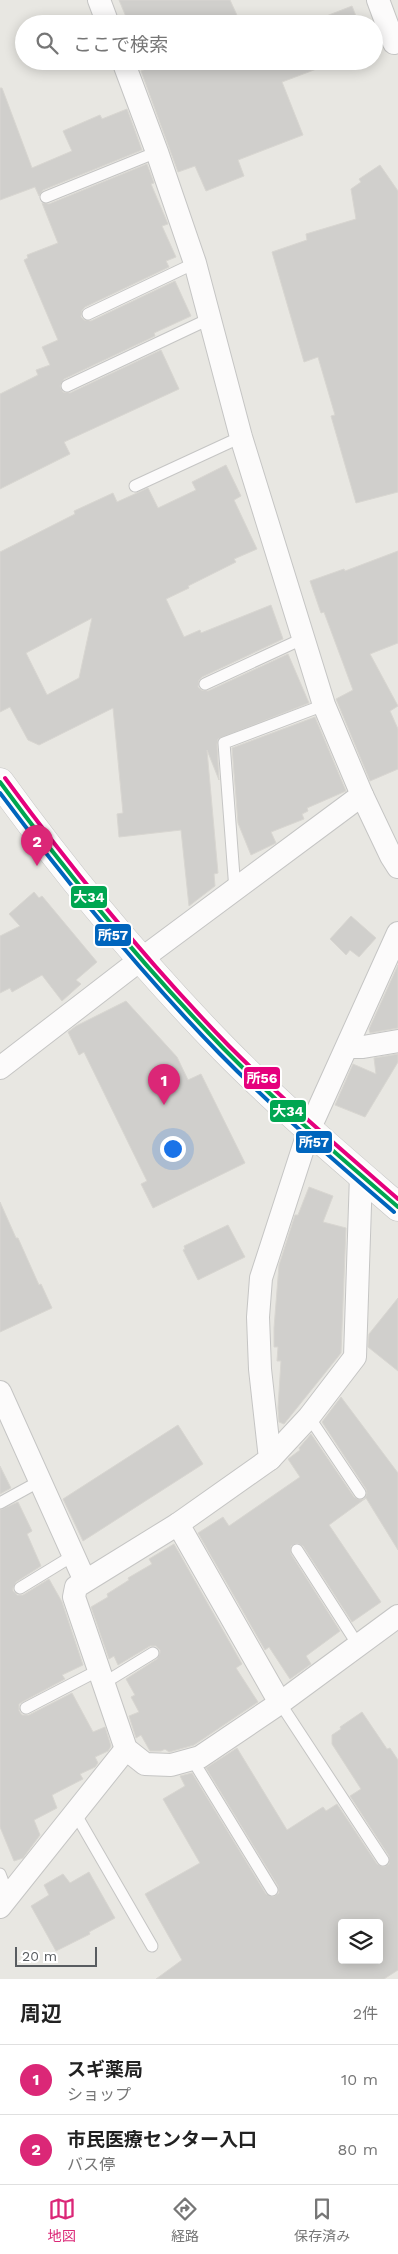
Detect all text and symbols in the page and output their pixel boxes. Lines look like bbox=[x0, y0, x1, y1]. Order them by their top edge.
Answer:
search box bbox=[15, 15, 383, 70]
icon: search bbox=[33, 29, 61, 57]
text: ここで検索 bbox=[73, 33, 168, 56]
pin: 2 bbox=[21, 825, 53, 866]
line badge: 大34 bbox=[70, 885, 108, 909]
text: 大34 bbox=[73, 889, 105, 905]
line badge: 所57 bbox=[94, 923, 132, 947]
text: 所57 bbox=[98, 927, 129, 943]
pin: 1 bbox=[148, 1064, 180, 1105]
line badge: 所56 bbox=[243, 1066, 281, 1090]
text: 所56 bbox=[247, 1070, 278, 1086]
line badge: 大34 bbox=[269, 1099, 307, 1123]
text: 大34 bbox=[272, 1103, 304, 1119]
line badge: 所57 bbox=[295, 1130, 333, 1154]
text: 所57 bbox=[299, 1134, 330, 1150]
your location bbox=[160, 1136, 186, 1162]
map controls bbox=[338, 1919, 383, 1964]
button: layers bbox=[338, 1919, 383, 1964]
scale bar bbox=[15, 1944, 98, 1967]
text: 20 m bbox=[22, 1948, 57, 1964]
text: 周辺 bbox=[20, 2001, 62, 2026]
text: 2件 bbox=[353, 2004, 378, 2023]
text: スギ薬局 bbox=[67, 2058, 143, 2081]
text: 1 bbox=[33, 2070, 39, 2089]
text: 10 m bbox=[341, 2070, 378, 2089]
text: ショップ bbox=[67, 2085, 131, 2104]
text: 市民医療センター入口 bbox=[67, 2128, 257, 2151]
text: 2 bbox=[31, 2140, 41, 2159]
text: 80 m bbox=[337, 2140, 378, 2159]
text: バス停 bbox=[67, 2155, 115, 2174]
tab: 地図 bbox=[48, 2195, 76, 2245]
tab: 経路 bbox=[171, 2195, 199, 2245]
tab: 保存済み bbox=[294, 2195, 350, 2245]

